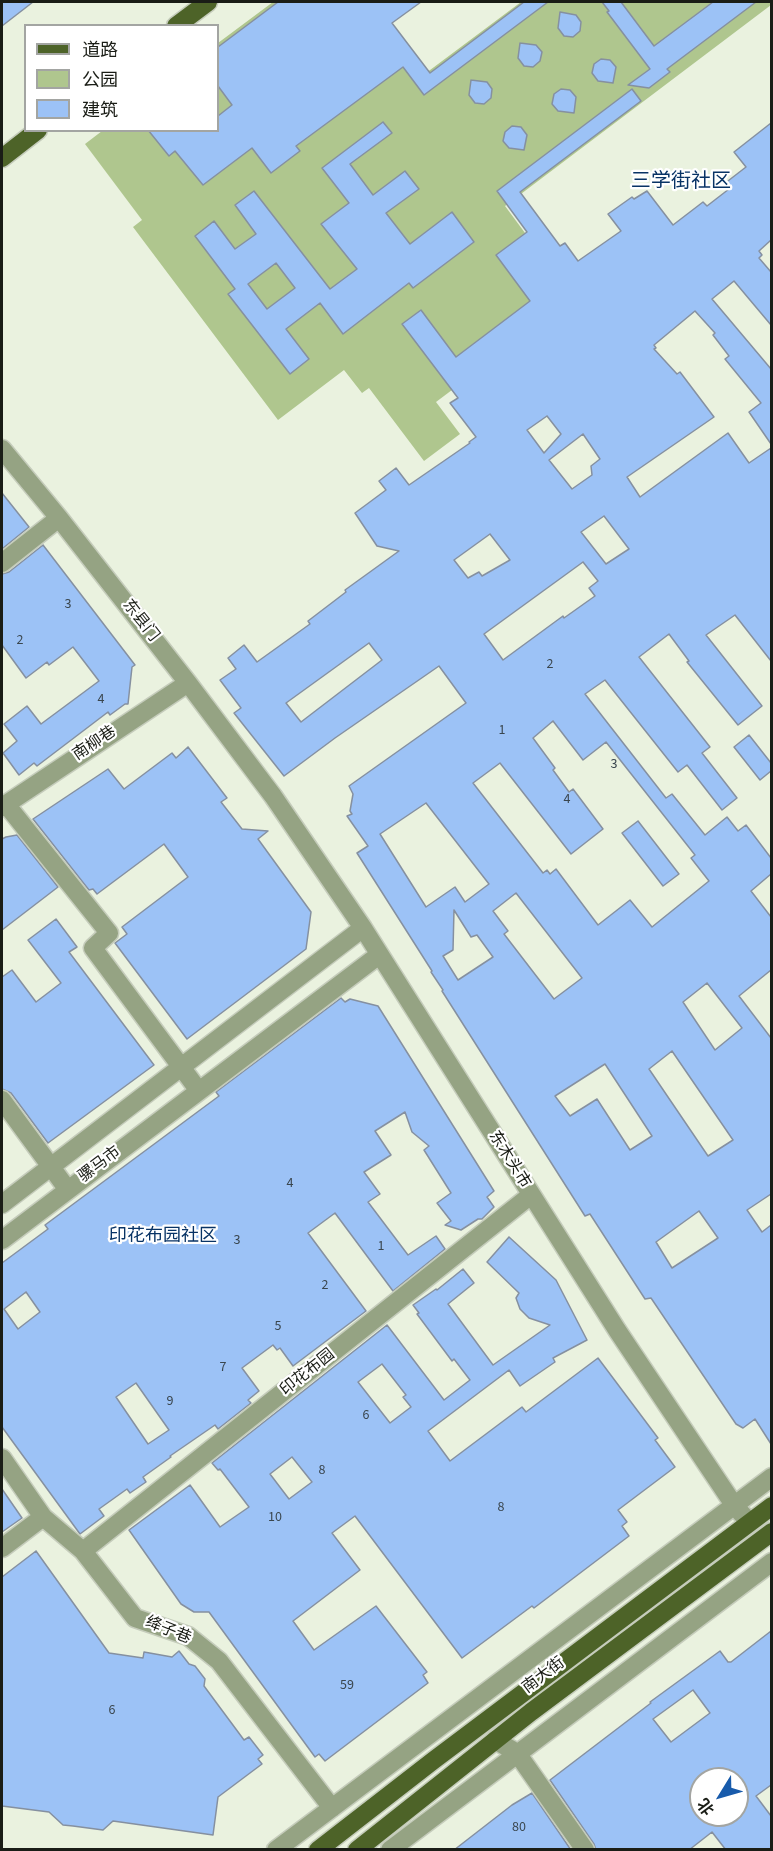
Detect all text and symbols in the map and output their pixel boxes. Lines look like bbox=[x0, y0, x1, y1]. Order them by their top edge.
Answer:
legend bbox=[24, 24, 219, 132]
text: 道路 bbox=[82, 38, 118, 63]
text: 公园 bbox=[82, 68, 118, 93]
text: 建筑 bbox=[82, 98, 118, 123]
district label: 三学街社区 bbox=[631, 171, 731, 195]
street label: 东县门 bbox=[118, 596, 162, 646]
house number: 3 bbox=[65, 597, 71, 613]
house number: 2 bbox=[17, 633, 23, 649]
house number: 2 bbox=[547, 657, 553, 673]
house number: 4 bbox=[98, 692, 104, 708]
street label: 南柳巷 bbox=[70, 723, 120, 765]
house number: 1 bbox=[499, 723, 505, 739]
house number: 3 bbox=[611, 757, 617, 773]
house number: 4 bbox=[564, 792, 570, 808]
street label: 东木头市 bbox=[484, 1128, 534, 1192]
street label: 骡马市 bbox=[75, 1143, 125, 1187]
house number: 4 bbox=[287, 1176, 293, 1192]
district label: 印花布园社区 bbox=[109, 1226, 217, 1248]
house number: 3 bbox=[234, 1233, 240, 1249]
house number: 1 bbox=[378, 1239, 384, 1255]
house number: 2 bbox=[322, 1278, 328, 1294]
house number: 5 bbox=[275, 1319, 281, 1335]
street label: 印花布园 bbox=[277, 1345, 339, 1401]
house number: 7 bbox=[220, 1360, 226, 1376]
house number: 9 bbox=[167, 1394, 173, 1410]
house number: 6 bbox=[363, 1408, 369, 1424]
house number: 8 bbox=[319, 1463, 325, 1479]
house number: 8 bbox=[498, 1500, 504, 1516]
house number: 10 bbox=[268, 1510, 282, 1526]
street label: 绛子巷 bbox=[142, 1613, 194, 1649]
street label: 南大街 bbox=[519, 1654, 569, 1698]
house number: 59 bbox=[340, 1678, 354, 1694]
house number: 6 bbox=[109, 1703, 115, 1719]
north arrow bbox=[689, 1767, 749, 1827]
text: 北 bbox=[693, 1794, 720, 1820]
house number: 80 bbox=[512, 1820, 526, 1836]

